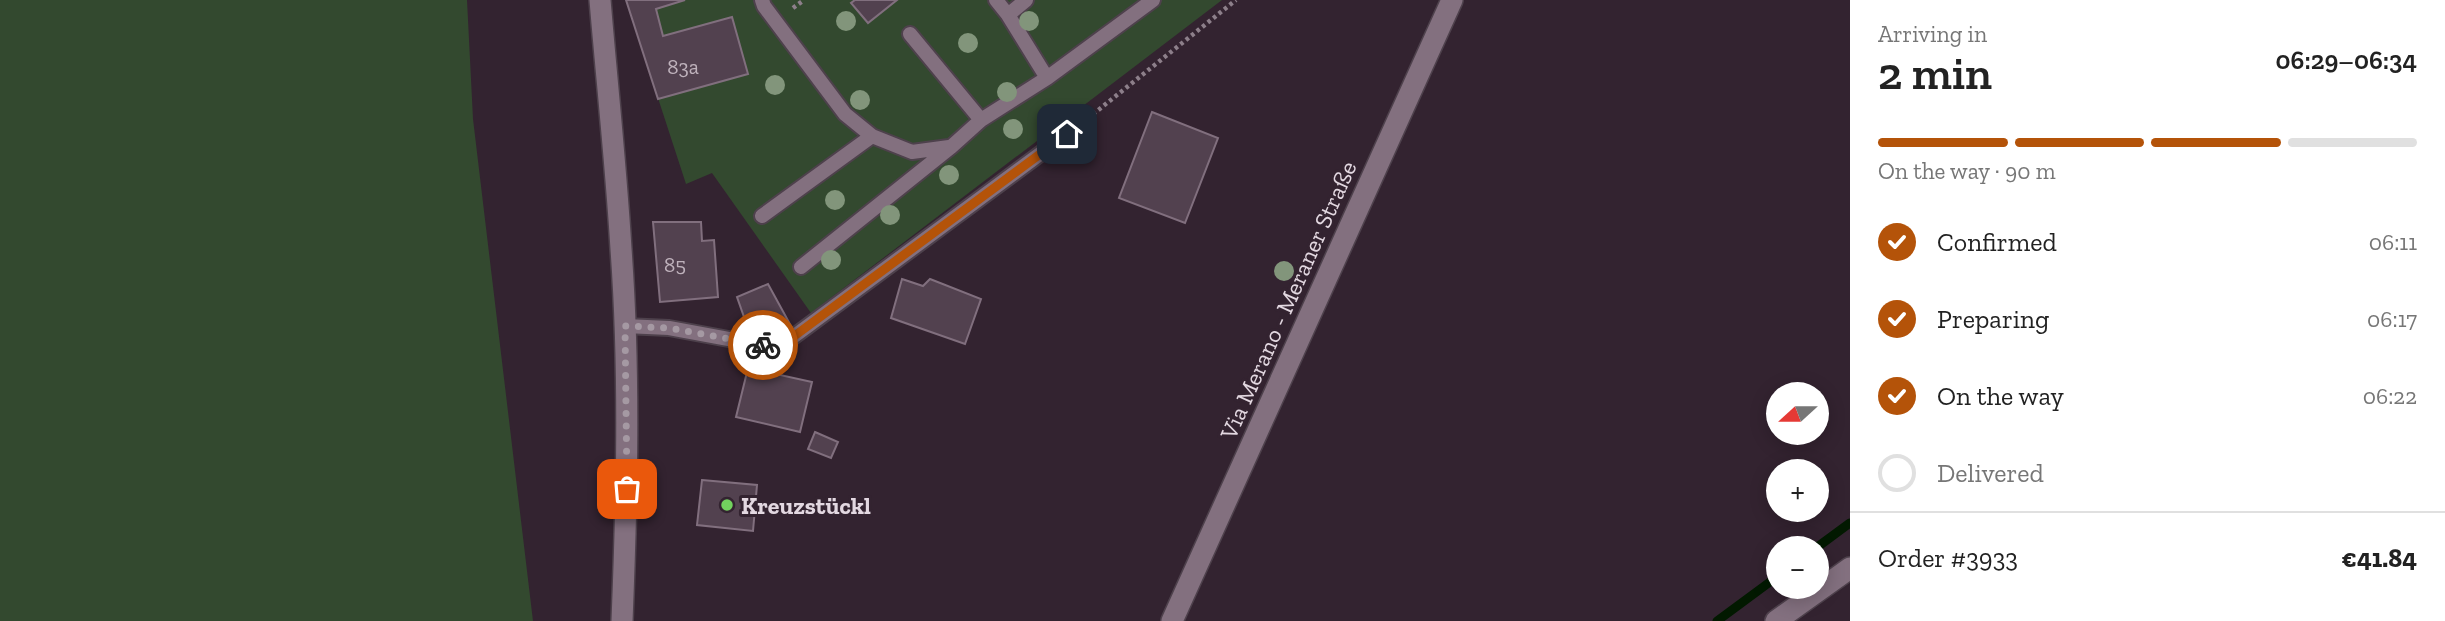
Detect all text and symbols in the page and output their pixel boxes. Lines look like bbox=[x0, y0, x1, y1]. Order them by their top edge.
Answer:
text: Arriving in bbox=[1878, 20, 1987, 48]
text: 06:29–06:34 bbox=[2276, 44, 2417, 76]
text: 2 min bbox=[1878, 46, 1992, 101]
house number: 83a bbox=[667, 54, 699, 79]
pin bbox=[1037, 104, 1097, 164]
icon: home bbox=[1048, 115, 1086, 153]
street label: Via Merano - Meraner Straße bbox=[1213, 156, 1363, 445]
text: On the way · 90 m bbox=[1878, 157, 2056, 185]
icon: check bbox=[1878, 223, 1916, 261]
text: Confirmed bbox=[1937, 226, 2057, 258]
text: 06:11 bbox=[2369, 228, 2417, 256]
house number: 85 bbox=[664, 252, 686, 277]
icon: check bbox=[1878, 300, 1916, 338]
text: Preparing bbox=[1937, 303, 2049, 335]
text: 06:17 bbox=[2367, 305, 2417, 333]
courier bbox=[728, 310, 798, 380]
icon: bike bbox=[744, 326, 782, 364]
icon: check bbox=[1878, 377, 1916, 415]
text: On the way bbox=[1937, 380, 2064, 412]
north arrow bbox=[1766, 382, 1829, 444]
map controls bbox=[1766, 382, 1829, 599]
text: 06:22 bbox=[2363, 382, 2417, 410]
text: Delivered bbox=[1937, 457, 2044, 489]
pin bbox=[597, 459, 657, 519]
button: + bbox=[1766, 459, 1829, 522]
icon: bag bbox=[608, 470, 646, 508]
place label: Kreuzstückl bbox=[741, 491, 871, 520]
marker: Kreuzstückl bbox=[719, 497, 735, 513]
button: − bbox=[1766, 536, 1829, 599]
text: Order #3933 bbox=[1878, 542, 2018, 574]
text: €41.84 bbox=[2342, 542, 2417, 574]

